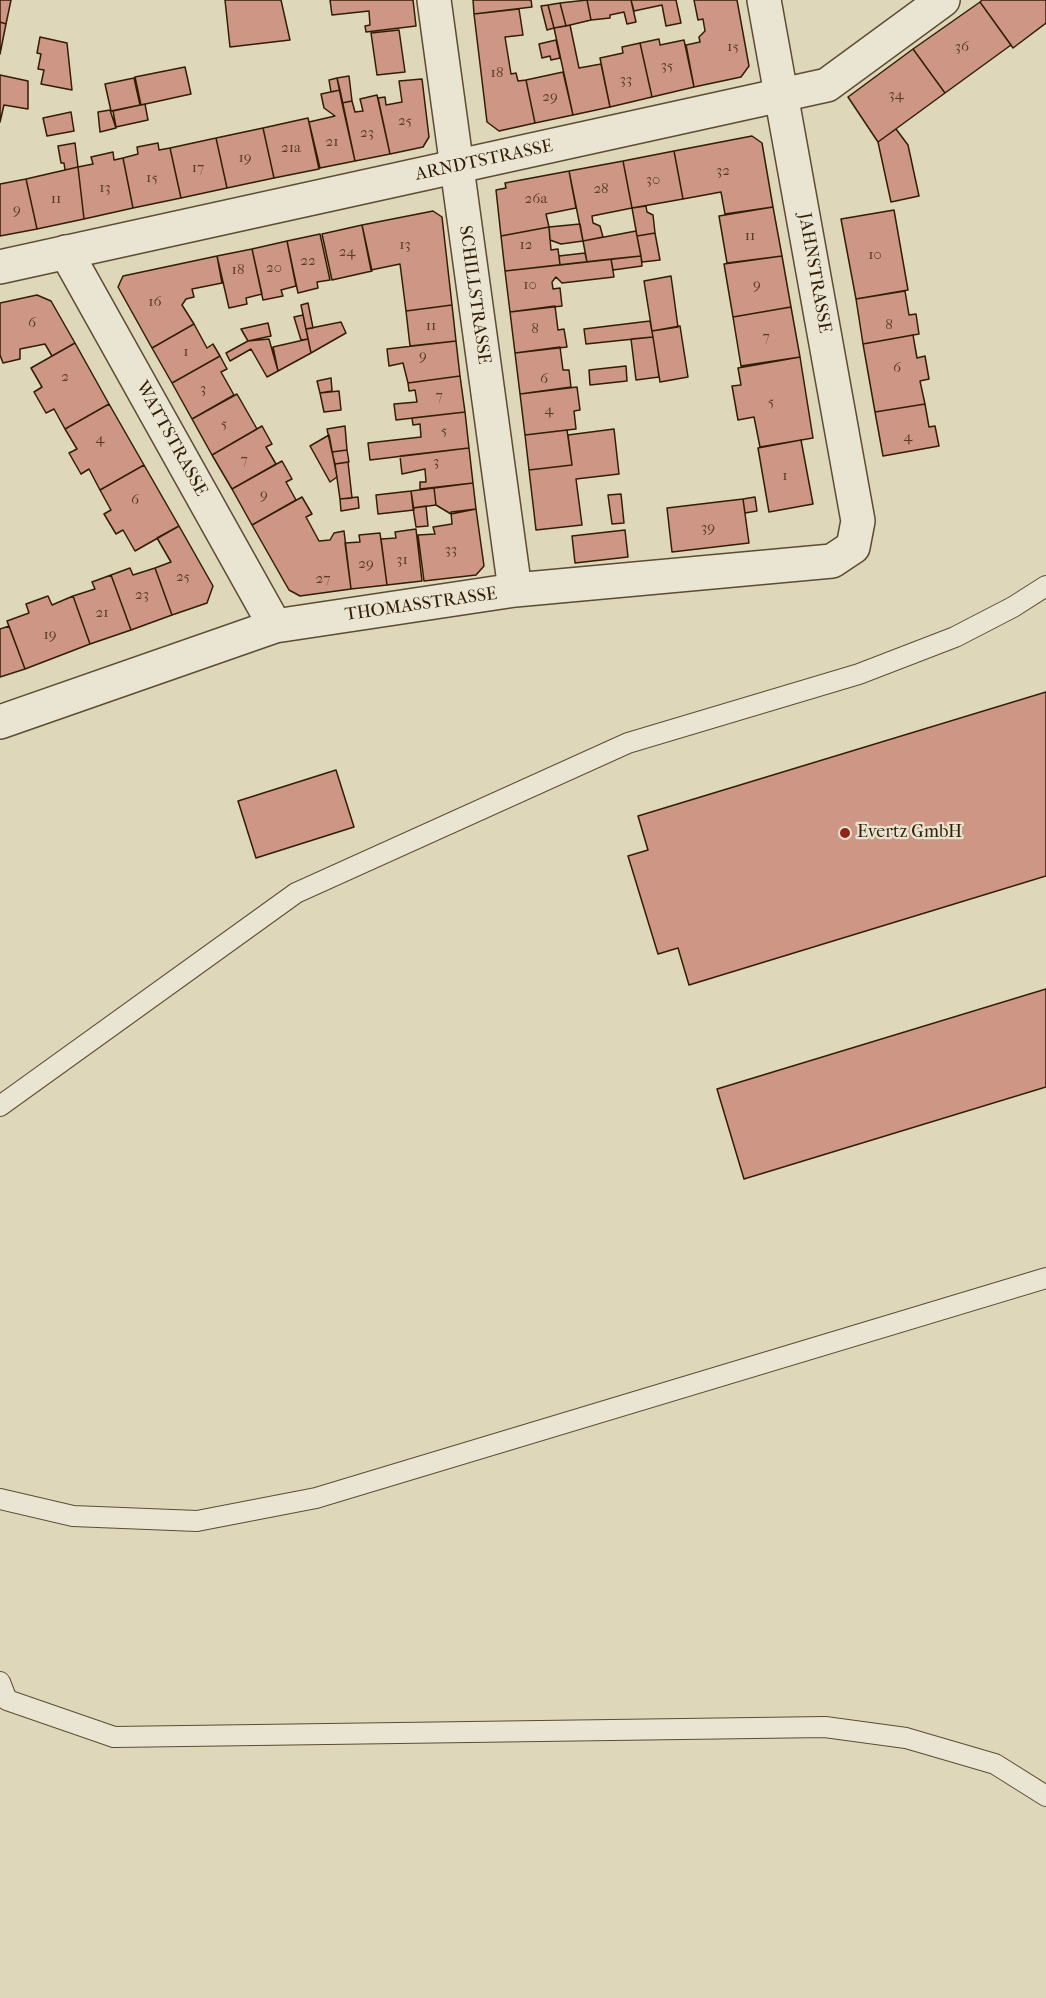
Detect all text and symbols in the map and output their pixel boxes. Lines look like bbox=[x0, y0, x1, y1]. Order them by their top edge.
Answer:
house number: 15 bbox=[727, 38, 739, 56]
house number: 36 bbox=[955, 38, 969, 56]
house number: 35 bbox=[661, 57, 673, 75]
house number: 18 bbox=[491, 64, 503, 82]
house number: 33 bbox=[620, 71, 632, 89]
house number: 34 bbox=[888, 86, 904, 104]
house number: 29 bbox=[542, 88, 558, 106]
house number: 25 bbox=[398, 112, 412, 130]
house number: 23 bbox=[360, 124, 374, 142]
house number: 21 bbox=[325, 133, 339, 151]
street label: ARNDTSTRASSE bbox=[413, 136, 555, 186]
house number: 21a bbox=[281, 139, 301, 157]
house number: 19 bbox=[238, 149, 252, 167]
house number: 17 bbox=[192, 159, 204, 177]
house number: 32 bbox=[716, 162, 730, 180]
house number: 15 bbox=[146, 169, 158, 187]
house number: 30 bbox=[646, 171, 660, 189]
house number: 13 bbox=[99, 179, 111, 197]
house number: 28 bbox=[593, 180, 609, 198]
house number: 11 bbox=[51, 190, 61, 208]
house number: 26a bbox=[525, 190, 547, 208]
house number: 9 bbox=[13, 201, 21, 219]
street label: JAHNSTRASSE bbox=[793, 211, 835, 335]
street label: SCHILLSTRASSE bbox=[454, 224, 494, 366]
house number: 11 bbox=[745, 227, 755, 245]
house number: 13 bbox=[399, 236, 411, 254]
house number: 12 bbox=[519, 236, 533, 254]
house number: 24 bbox=[339, 243, 355, 261]
house number: 10 bbox=[868, 246, 882, 264]
house number: 22 bbox=[300, 252, 316, 270]
house number: 20 bbox=[266, 259, 282, 277]
house number: 18 bbox=[232, 261, 244, 279]
house number: 10 bbox=[523, 276, 537, 294]
house number: 9 bbox=[753, 276, 761, 294]
house number: 16 bbox=[148, 293, 162, 311]
house number: 6 bbox=[28, 314, 36, 332]
house number: 8 bbox=[885, 316, 893, 334]
house number: 11 bbox=[426, 317, 436, 335]
house number: 8 bbox=[531, 320, 539, 338]
house number: 7 bbox=[762, 328, 770, 346]
house number: 1 bbox=[183, 343, 189, 361]
house number: 9 bbox=[419, 347, 427, 365]
house number: 6 bbox=[893, 359, 901, 377]
house number: 2 bbox=[61, 368, 69, 386]
house number: 6 bbox=[540, 370, 548, 388]
street label: WATTSTRASSE bbox=[130, 378, 212, 500]
house number: 3 bbox=[200, 380, 206, 398]
house number: 7 bbox=[435, 387, 443, 405]
house number: 5 bbox=[768, 393, 774, 411]
house number: 4 bbox=[545, 401, 553, 419]
house number: 5 bbox=[221, 415, 227, 433]
house number: 5 bbox=[441, 422, 447, 440]
house number: 4 bbox=[904, 428, 912, 446]
house number: 4 bbox=[96, 430, 104, 448]
house number: 7 bbox=[240, 451, 248, 469]
house number: 3 bbox=[433, 453, 439, 471]
house number: 1 bbox=[782, 467, 788, 485]
house number: 9 bbox=[260, 486, 268, 504]
house number: 6 bbox=[131, 491, 139, 509]
house number: 39 bbox=[701, 519, 715, 537]
house number: 33 bbox=[445, 541, 457, 559]
house number: 31 bbox=[396, 551, 408, 569]
house number: 29 bbox=[358, 555, 374, 573]
house number: 25 bbox=[176, 568, 190, 586]
house number: 27 bbox=[316, 570, 330, 588]
street label: THOMASSTRASSE bbox=[344, 584, 498, 626]
house number: 23 bbox=[135, 586, 149, 604]
house number: 21 bbox=[95, 604, 109, 622]
house number: 19 bbox=[43, 626, 57, 644]
place label: Evertz GmbH bbox=[857, 822, 962, 844]
marker: Evertz GmbH bbox=[838, 826, 852, 840]

